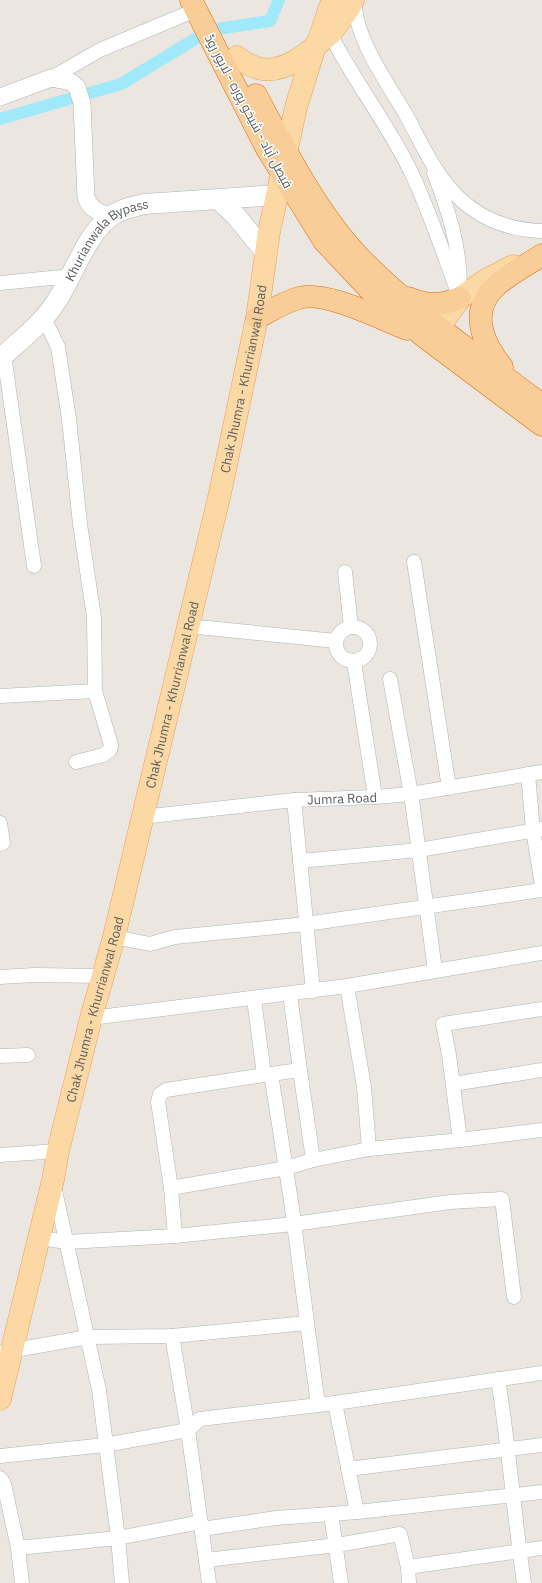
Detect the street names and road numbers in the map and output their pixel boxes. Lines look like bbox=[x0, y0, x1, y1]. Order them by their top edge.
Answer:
street label: فیصل آباد - شیخو پورہ - لاہور روڈ bbox=[200, 31, 297, 192]
street label: Khurianwala Bypass bbox=[61, 196, 149, 284]
street label: Chak Jhumra - Khurrianwal Road bbox=[216, 284, 271, 475]
street label: Chak Jhumra - Khurrianwal Road bbox=[142, 600, 203, 790]
street label: Jumra Road bbox=[307, 789, 377, 809]
street label: Chak Jhumra - Khurrianwal Road bbox=[62, 915, 128, 1104]

